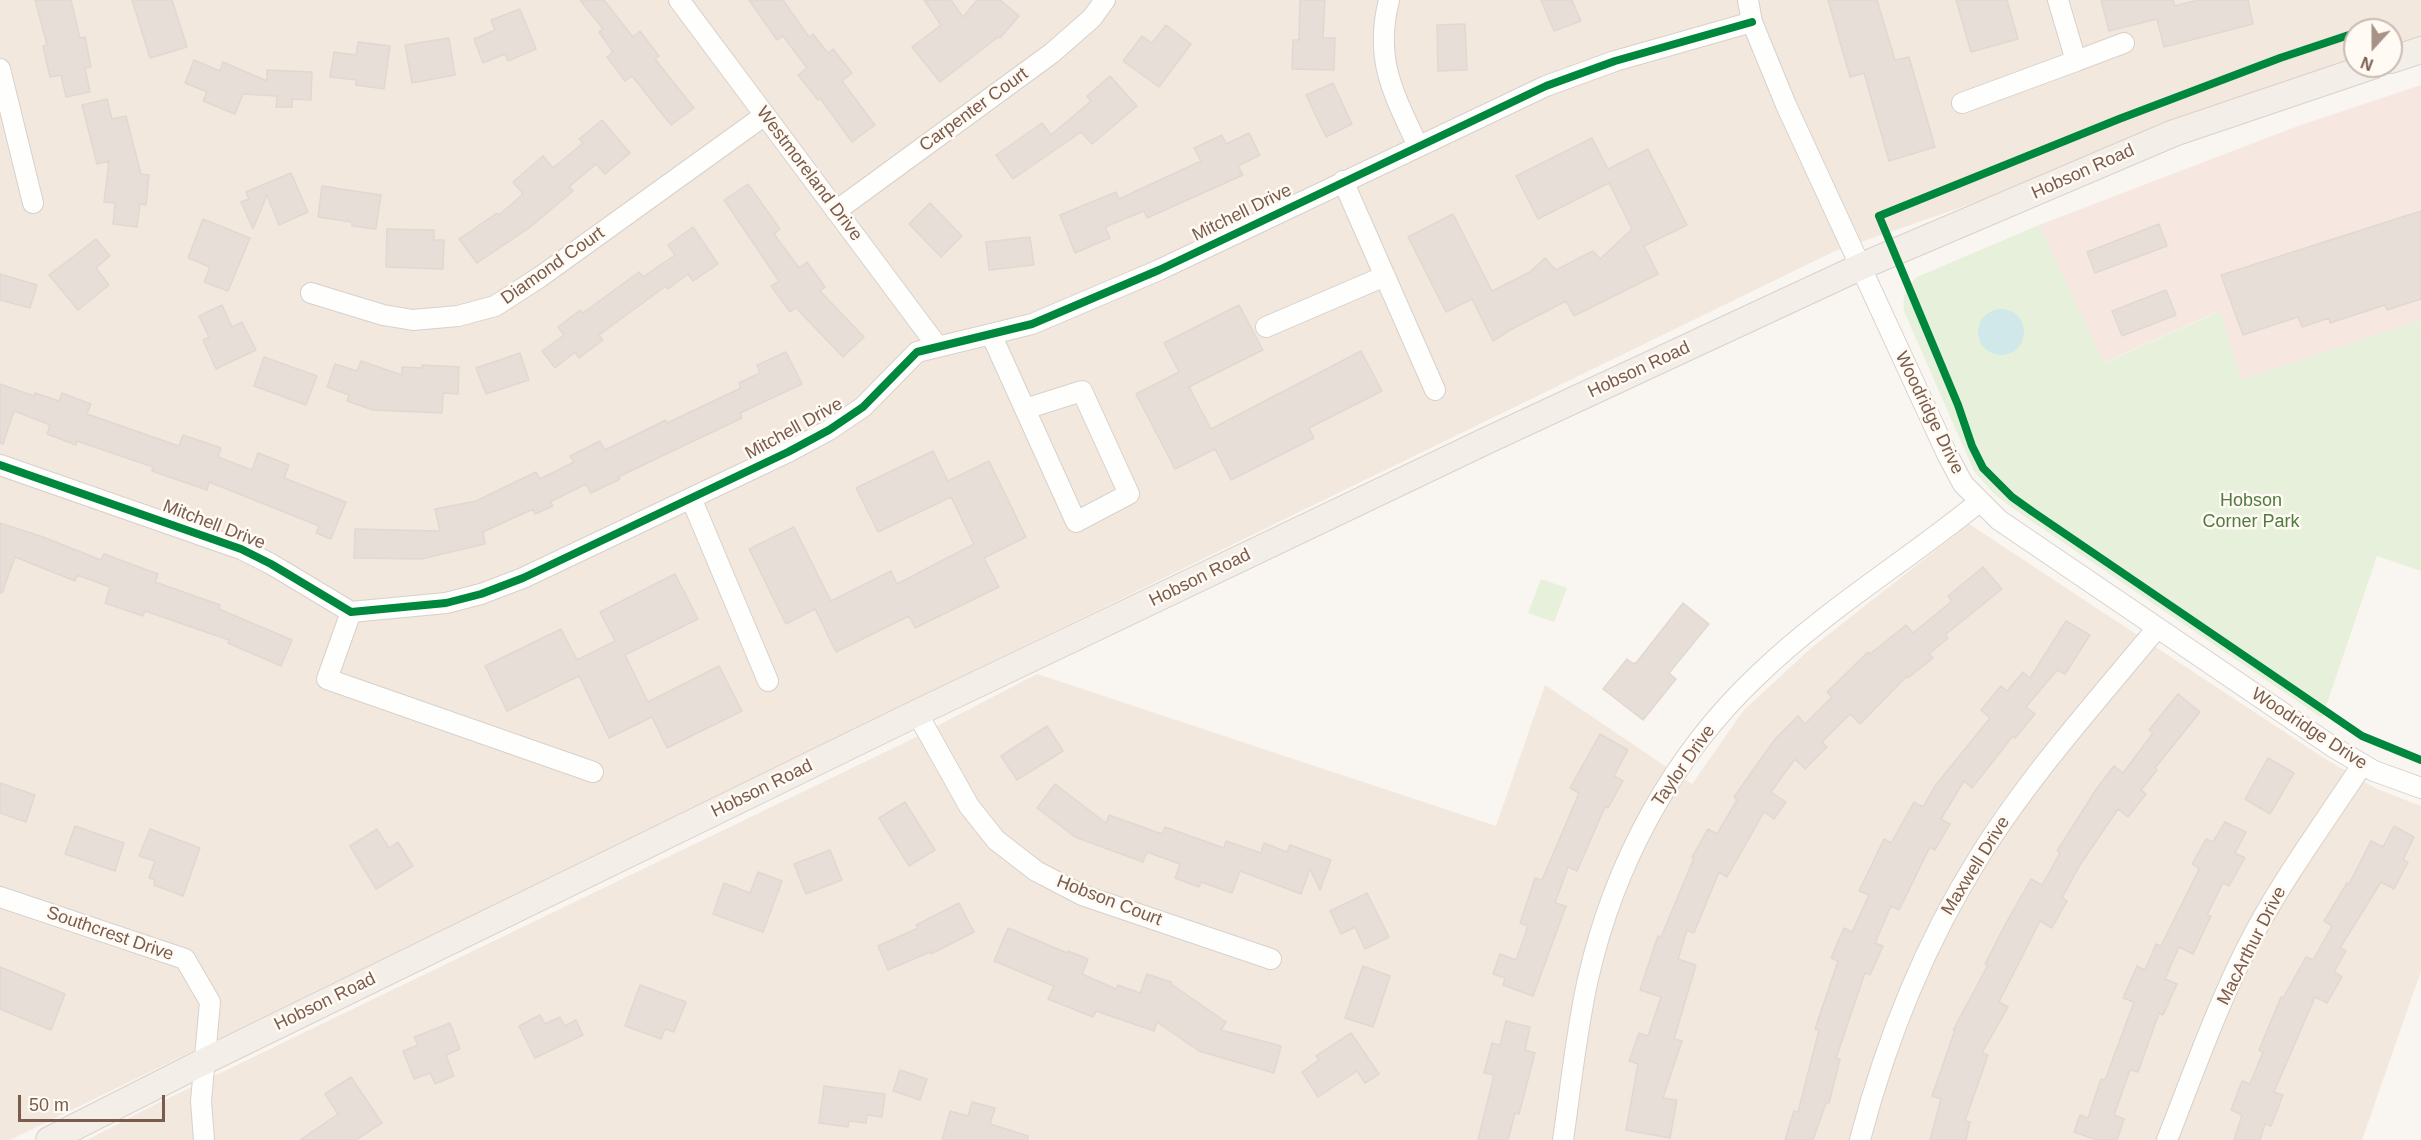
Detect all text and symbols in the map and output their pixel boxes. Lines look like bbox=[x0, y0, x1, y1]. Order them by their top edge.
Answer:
north arrow bbox=[2343, 18, 2403, 78]
text: N bbox=[2359, 53, 2376, 73]
street label: Carpenter Court bbox=[915, 63, 1033, 157]
street label: Westmoreland Drive bbox=[751, 103, 867, 245]
street label: Hobson Road bbox=[2028, 140, 2138, 204]
street label: Mitchell Drive bbox=[1189, 180, 1295, 246]
street label: Diamond Court bbox=[497, 222, 609, 310]
street label: Hobson Road bbox=[1585, 337, 1693, 403]
street label: Woodridge Drive bbox=[1890, 348, 1968, 478]
street label: Mitchell Drive bbox=[742, 393, 846, 465]
park label: Hobson Corner Park bbox=[2202, 490, 2300, 532]
street label: Mitchell Drive bbox=[160, 496, 268, 554]
street label: Hobson Road bbox=[1146, 544, 1254, 612]
street label: Woodridge Drive bbox=[2247, 684, 2371, 774]
street label: Taylor Drive bbox=[1648, 721, 1720, 811]
street label: Hobson Road bbox=[708, 755, 816, 823]
street label: Maxwell Drive bbox=[1937, 813, 2015, 919]
street label: Hobson Court bbox=[1053, 871, 1165, 931]
street label: MacArthur Drive bbox=[2213, 883, 2291, 1009]
street label: Southcrest Drive bbox=[44, 902, 176, 966]
street label: Hobson Road bbox=[271, 968, 379, 1036]
scale bar bbox=[21, 1083, 168, 1121]
text: 50 m bbox=[29, 1095, 69, 1115]

